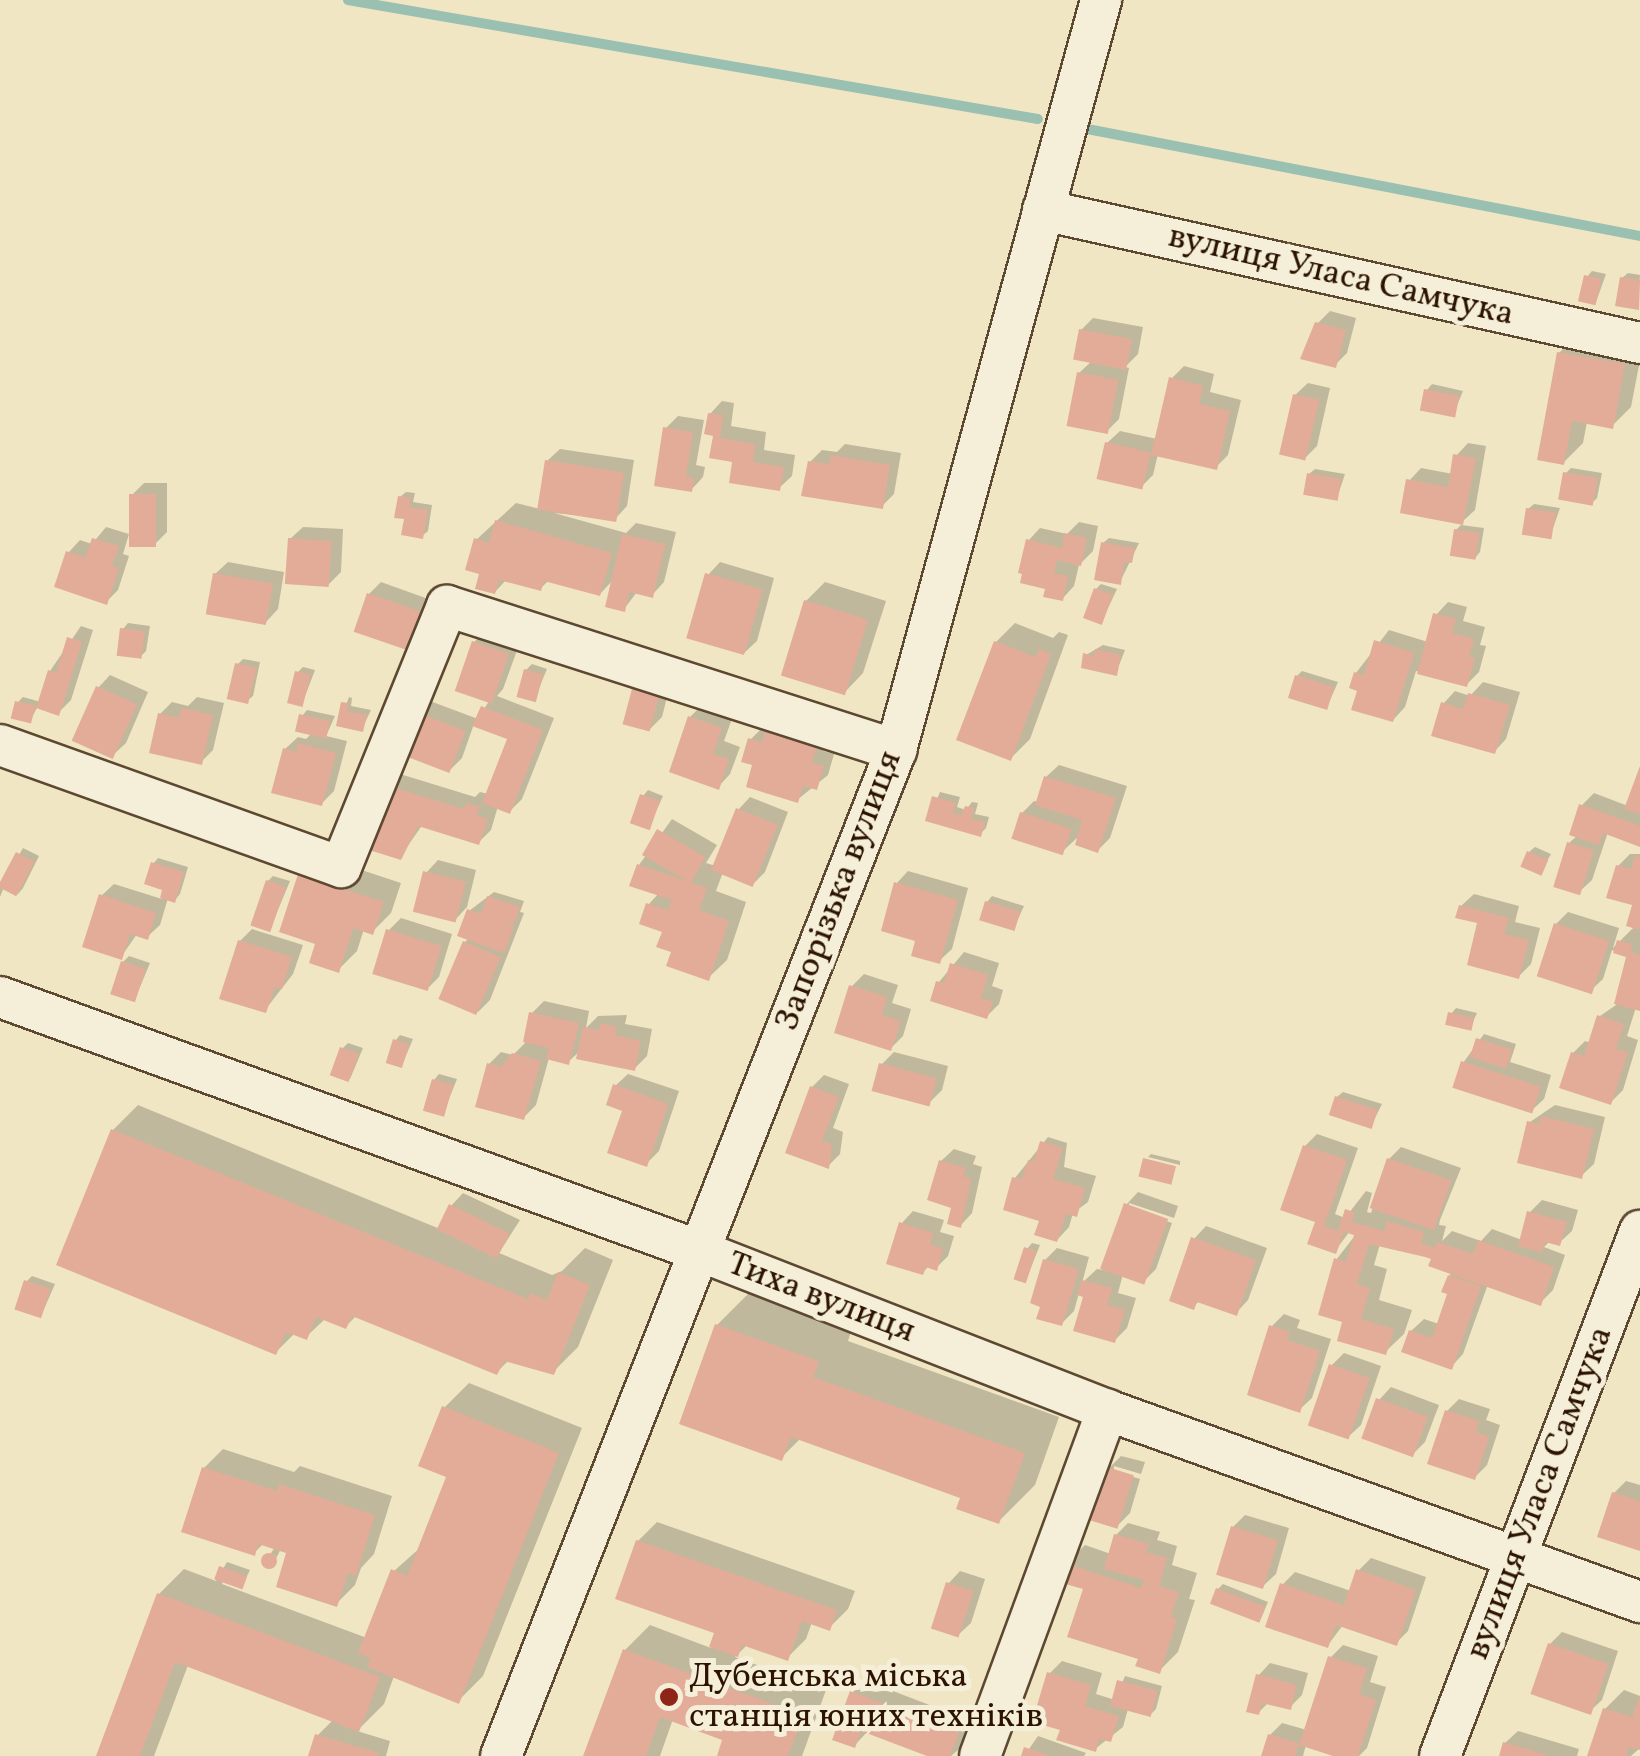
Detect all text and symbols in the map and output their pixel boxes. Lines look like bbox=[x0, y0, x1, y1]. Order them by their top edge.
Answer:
street label: вулиця Уласа Самчука bbox=[1164, 216, 1518, 336]
street label: Запорізька вулиця bbox=[766, 745, 912, 1037]
street label: Тиха вулиця bbox=[721, 1243, 921, 1353]
street label: вулиця Уласа Самчука bbox=[1457, 1321, 1623, 1665]
place label: Дубенська міська станція юних техніків bbox=[689, 1656, 1044, 1738]
marker: Дубенська міська станція юних техніків bbox=[658, 1686, 680, 1708]

